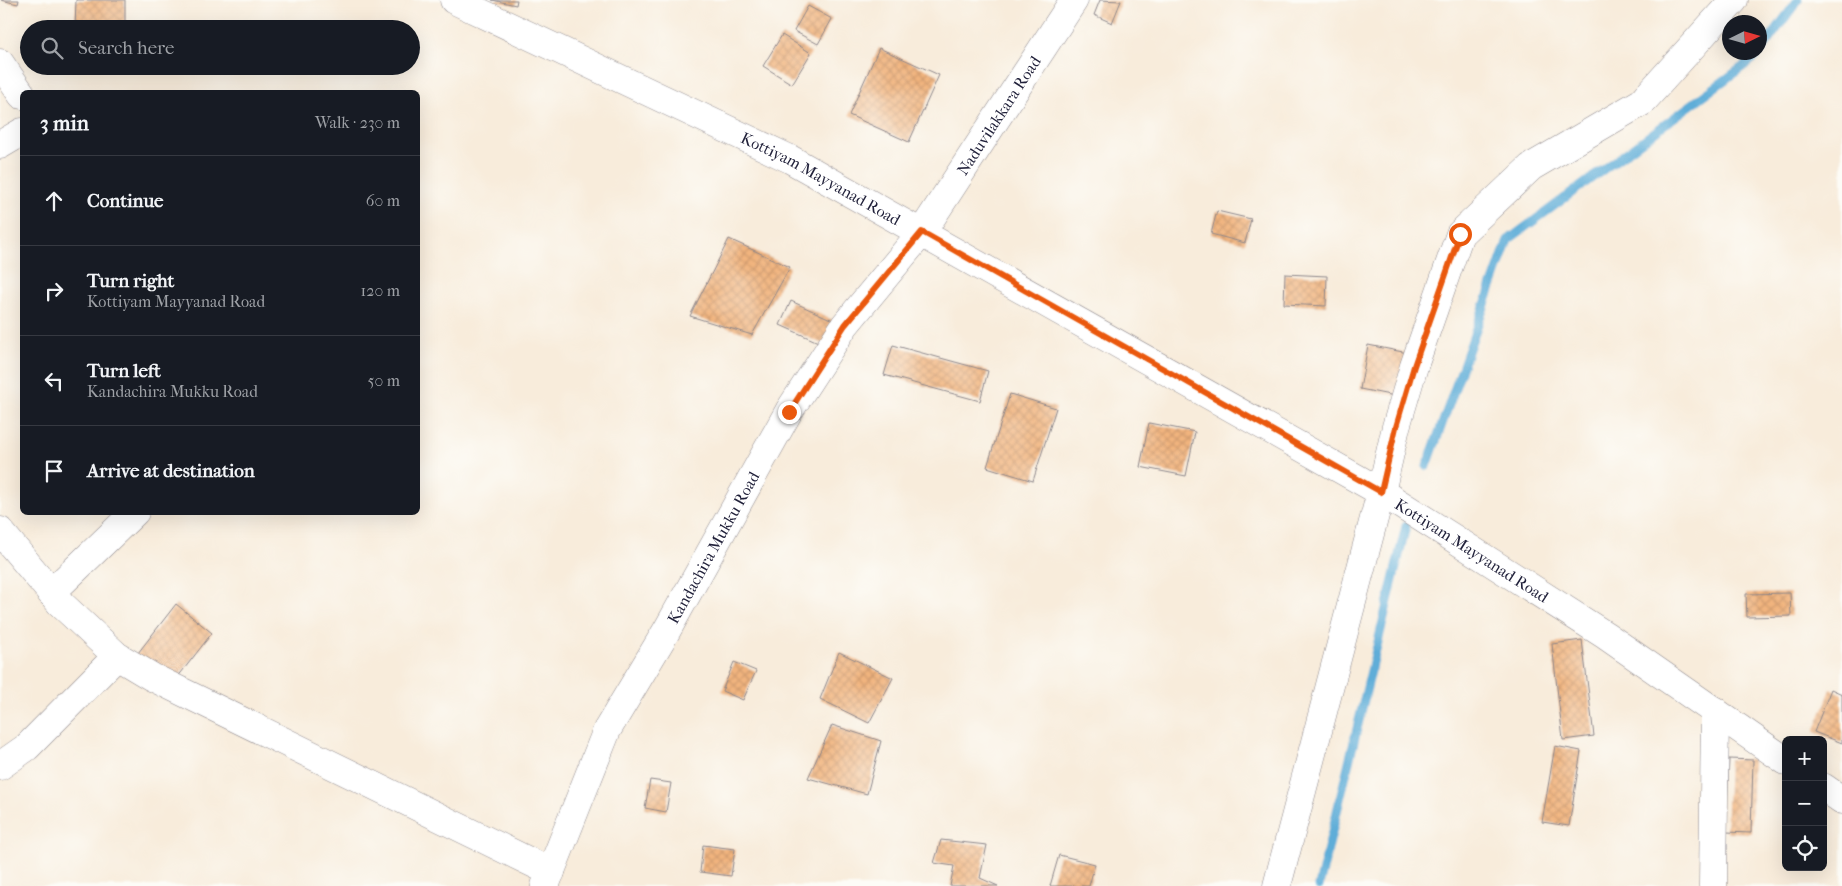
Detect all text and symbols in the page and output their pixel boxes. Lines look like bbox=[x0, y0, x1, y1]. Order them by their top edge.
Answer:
north arrow bbox=[1722, 15, 1767, 60]
search box bbox=[20, 20, 420, 75]
icon: search bbox=[38, 34, 66, 62]
text: Search here bbox=[78, 37, 174, 59]
street label: Naduvilakkara Road bbox=[953, 52, 1045, 179]
text: 3 min bbox=[40, 111, 89, 135]
text: Walk · 230 m bbox=[315, 113, 400, 132]
street label: Kottiyam Mayyanad Road bbox=[738, 128, 904, 229]
icon: ahead bbox=[40, 187, 68, 215]
text: Continue bbox=[87, 190, 163, 212]
text: 60 m bbox=[366, 191, 400, 210]
route start bbox=[1449, 223, 1472, 246]
text: Turn right bbox=[87, 270, 174, 292]
icon: right bbox=[40, 277, 68, 305]
text: 120 m bbox=[361, 281, 400, 300]
text: Kottiyam Mayyanad Road bbox=[87, 292, 265, 311]
text: Turn left bbox=[87, 360, 161, 382]
icon: left bbox=[40, 367, 68, 395]
text: 50 m bbox=[368, 371, 400, 390]
text: Kandachira Mukku Road bbox=[87, 382, 258, 401]
route end bbox=[778, 401, 801, 424]
icon: arrive bbox=[40, 457, 68, 485]
text: Arrive at destination bbox=[87, 460, 255, 482]
street label: Kandachira Mukku Road bbox=[663, 468, 764, 627]
street label: Kottiyam Mayyanad Road bbox=[1391, 495, 1552, 607]
map controls bbox=[1782, 736, 1827, 871]
button: + bbox=[1782, 736, 1827, 781]
button: − bbox=[1782, 781, 1827, 826]
button: locate bbox=[1782, 826, 1827, 871]

